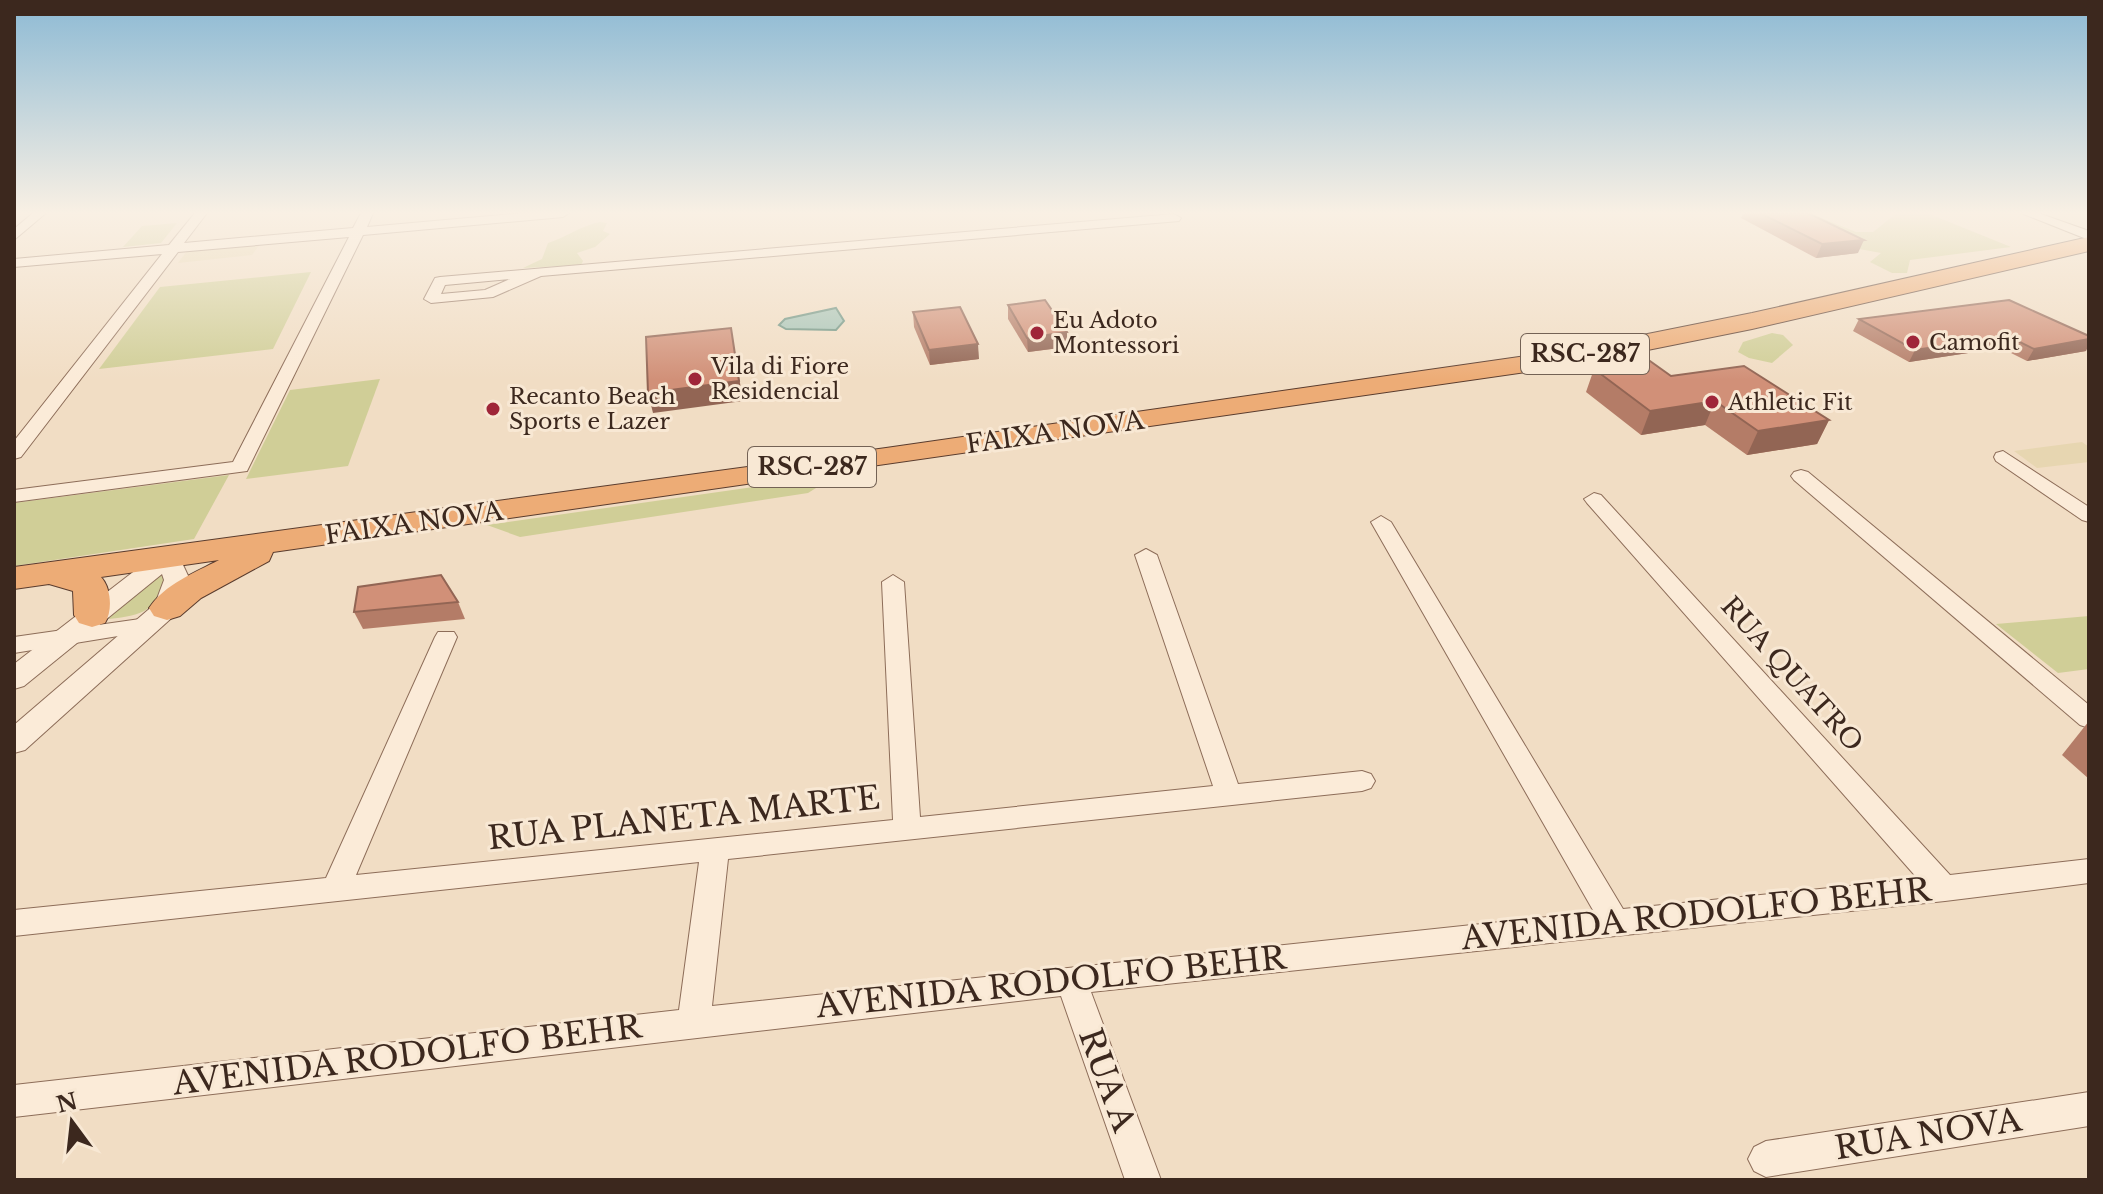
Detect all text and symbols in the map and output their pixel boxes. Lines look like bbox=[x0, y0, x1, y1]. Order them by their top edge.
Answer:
place label: Eu Adoto Montessori bbox=[1053, 307, 1180, 359]
marker: Eu Adoto Montessori bbox=[1028, 324, 1046, 342]
place label: Camofit bbox=[1929, 329, 2020, 356]
marker: Camofit bbox=[1904, 333, 1922, 351]
road number: RSC-287 bbox=[1521, 334, 1649, 374]
place label: Vila di Fiore Residencial bbox=[710, 353, 849, 405]
marker: Vila di Fiore Residencial bbox=[686, 370, 704, 388]
place label: Recanto Beach Sports e Lazer bbox=[509, 383, 676, 435]
place label: Athletic Fit bbox=[1727, 389, 1853, 416]
marker: Athletic Fit bbox=[1703, 393, 1721, 411]
marker: Recanto Beach Sports e Lazer bbox=[484, 400, 502, 418]
street label: FAIXA NOVA bbox=[964, 404, 1147, 460]
road number: RSC-287 bbox=[748, 447, 876, 487]
street label: FAIXA NOVA bbox=[323, 495, 506, 551]
street label: RUA QUATRO bbox=[1714, 590, 1870, 758]
street label: RUA PLANETA MARTE bbox=[486, 778, 882, 858]
street label: AVENIDA RODOLFO BEHR bbox=[1458, 869, 1935, 959]
street label: AVENIDA RODOLFO BEHR bbox=[813, 937, 1290, 1027]
street label: AVENIDA RODOLFO BEHR bbox=[169, 1006, 645, 1104]
street label: RUA A bbox=[1070, 1023, 1144, 1138]
north arrow bbox=[32, 1082, 112, 1162]
text: N bbox=[53, 1087, 81, 1119]
street label: RUA NOVA bbox=[1832, 1099, 2025, 1168]

